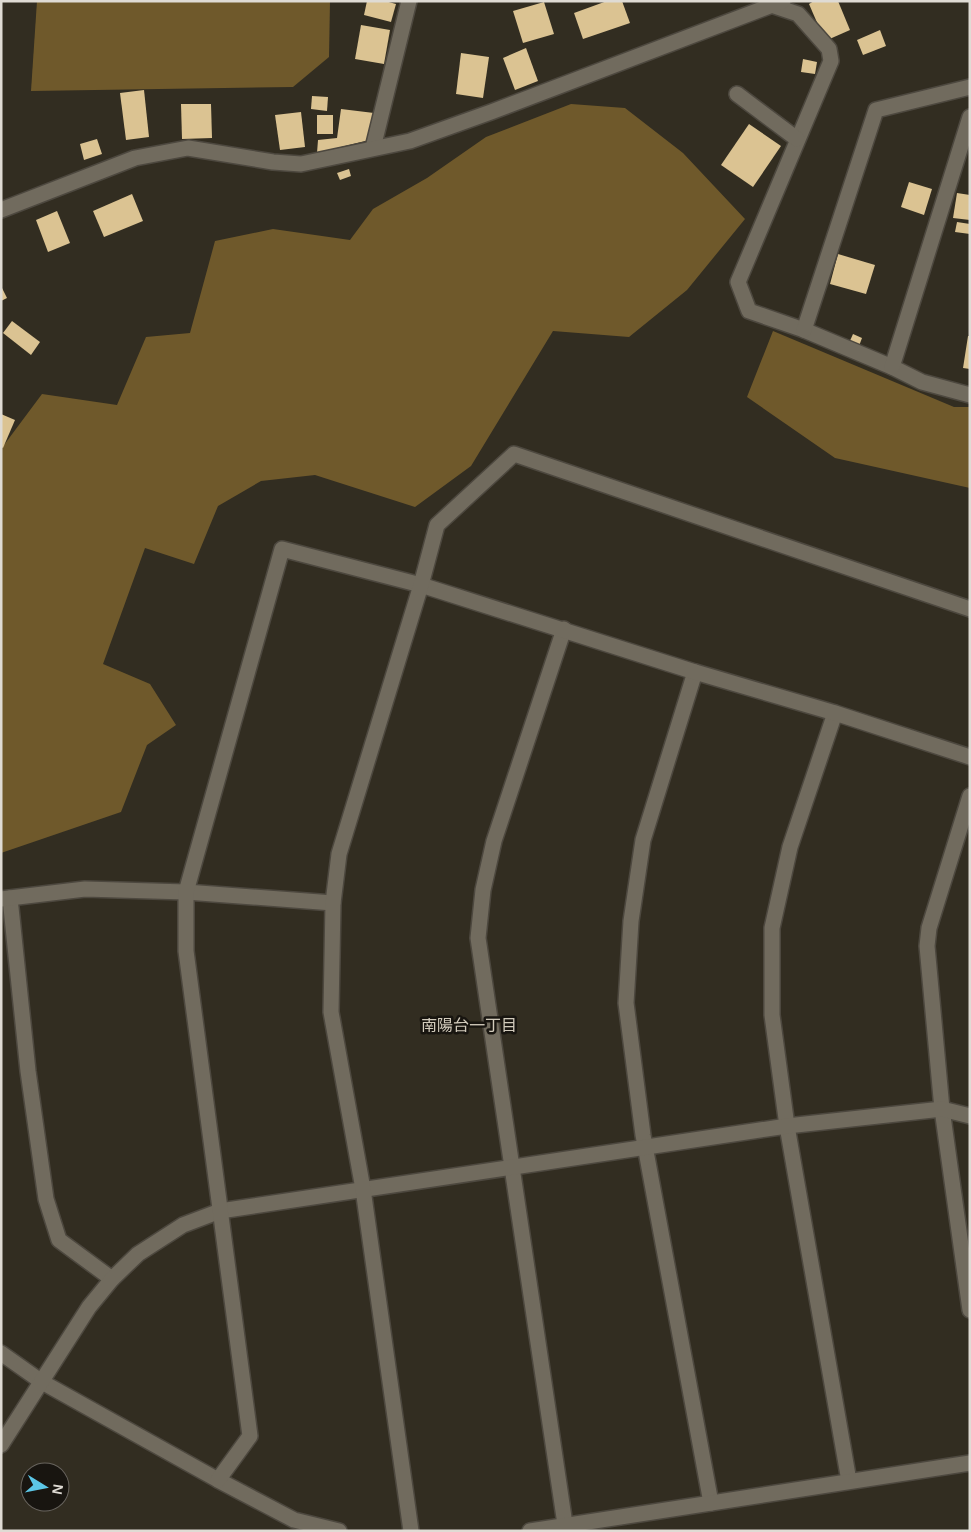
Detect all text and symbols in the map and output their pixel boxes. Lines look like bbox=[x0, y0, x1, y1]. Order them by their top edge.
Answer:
district label: 南陽台一丁目 bbox=[421, 1017, 517, 1034]
north arrow bbox=[20, 1462, 70, 1512]
text: N bbox=[49, 1483, 67, 1496]

